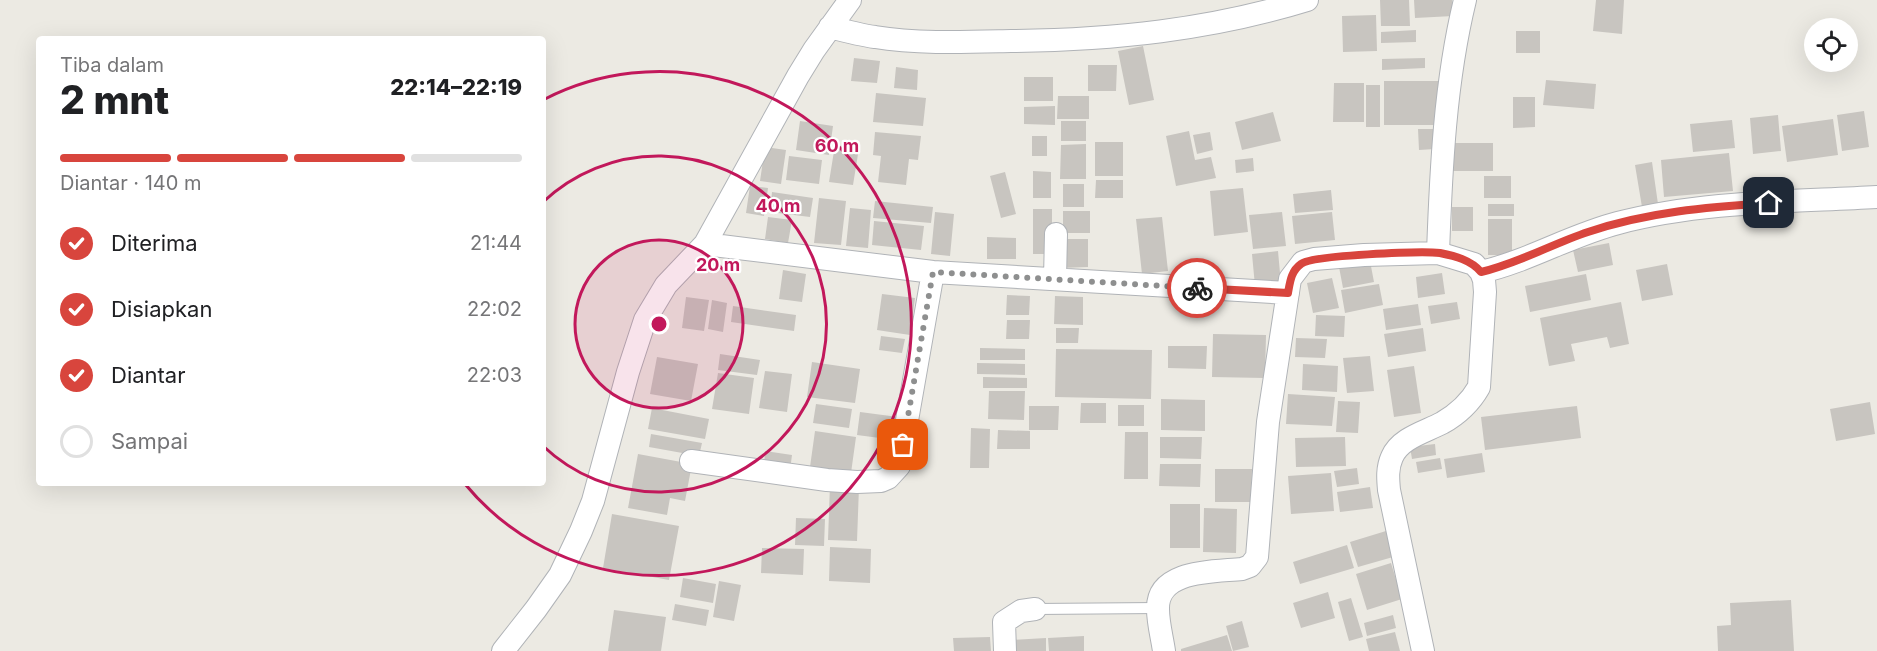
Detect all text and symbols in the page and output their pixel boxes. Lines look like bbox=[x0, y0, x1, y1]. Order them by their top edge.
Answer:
map controls bbox=[1804, 18, 1858, 72]
button: locate bbox=[1804, 18, 1858, 72]
text: Tiba dalam bbox=[60, 53, 164, 77]
text: 22:14–22:19 bbox=[390, 74, 522, 100]
text: 2 mnt bbox=[60, 76, 169, 123]
text: 60 m bbox=[815, 135, 859, 156]
text: Diantar · 140 m bbox=[60, 171, 202, 195]
pin bbox=[1743, 177, 1794, 228]
icon: home bbox=[1752, 186, 1785, 219]
text: 40 m bbox=[756, 195, 801, 216]
icon: check bbox=[60, 227, 93, 260]
text: Diterima bbox=[111, 230, 198, 256]
text: 21:44 bbox=[470, 231, 522, 255]
text: 20 m bbox=[696, 254, 740, 275]
courier bbox=[1167, 258, 1227, 318]
icon: bike bbox=[1181, 272, 1214, 305]
icon: check bbox=[60, 293, 93, 326]
text: Disiapkan bbox=[111, 296, 212, 322]
text: 22:02 bbox=[467, 297, 522, 321]
centre of rings bbox=[649, 314, 669, 334]
icon: check bbox=[60, 359, 93, 392]
text: Diantar bbox=[111, 362, 186, 388]
text: 22:03 bbox=[467, 363, 522, 387]
pin bbox=[877, 419, 928, 470]
text: Sampai bbox=[111, 428, 188, 454]
icon: bag bbox=[886, 428, 919, 461]

